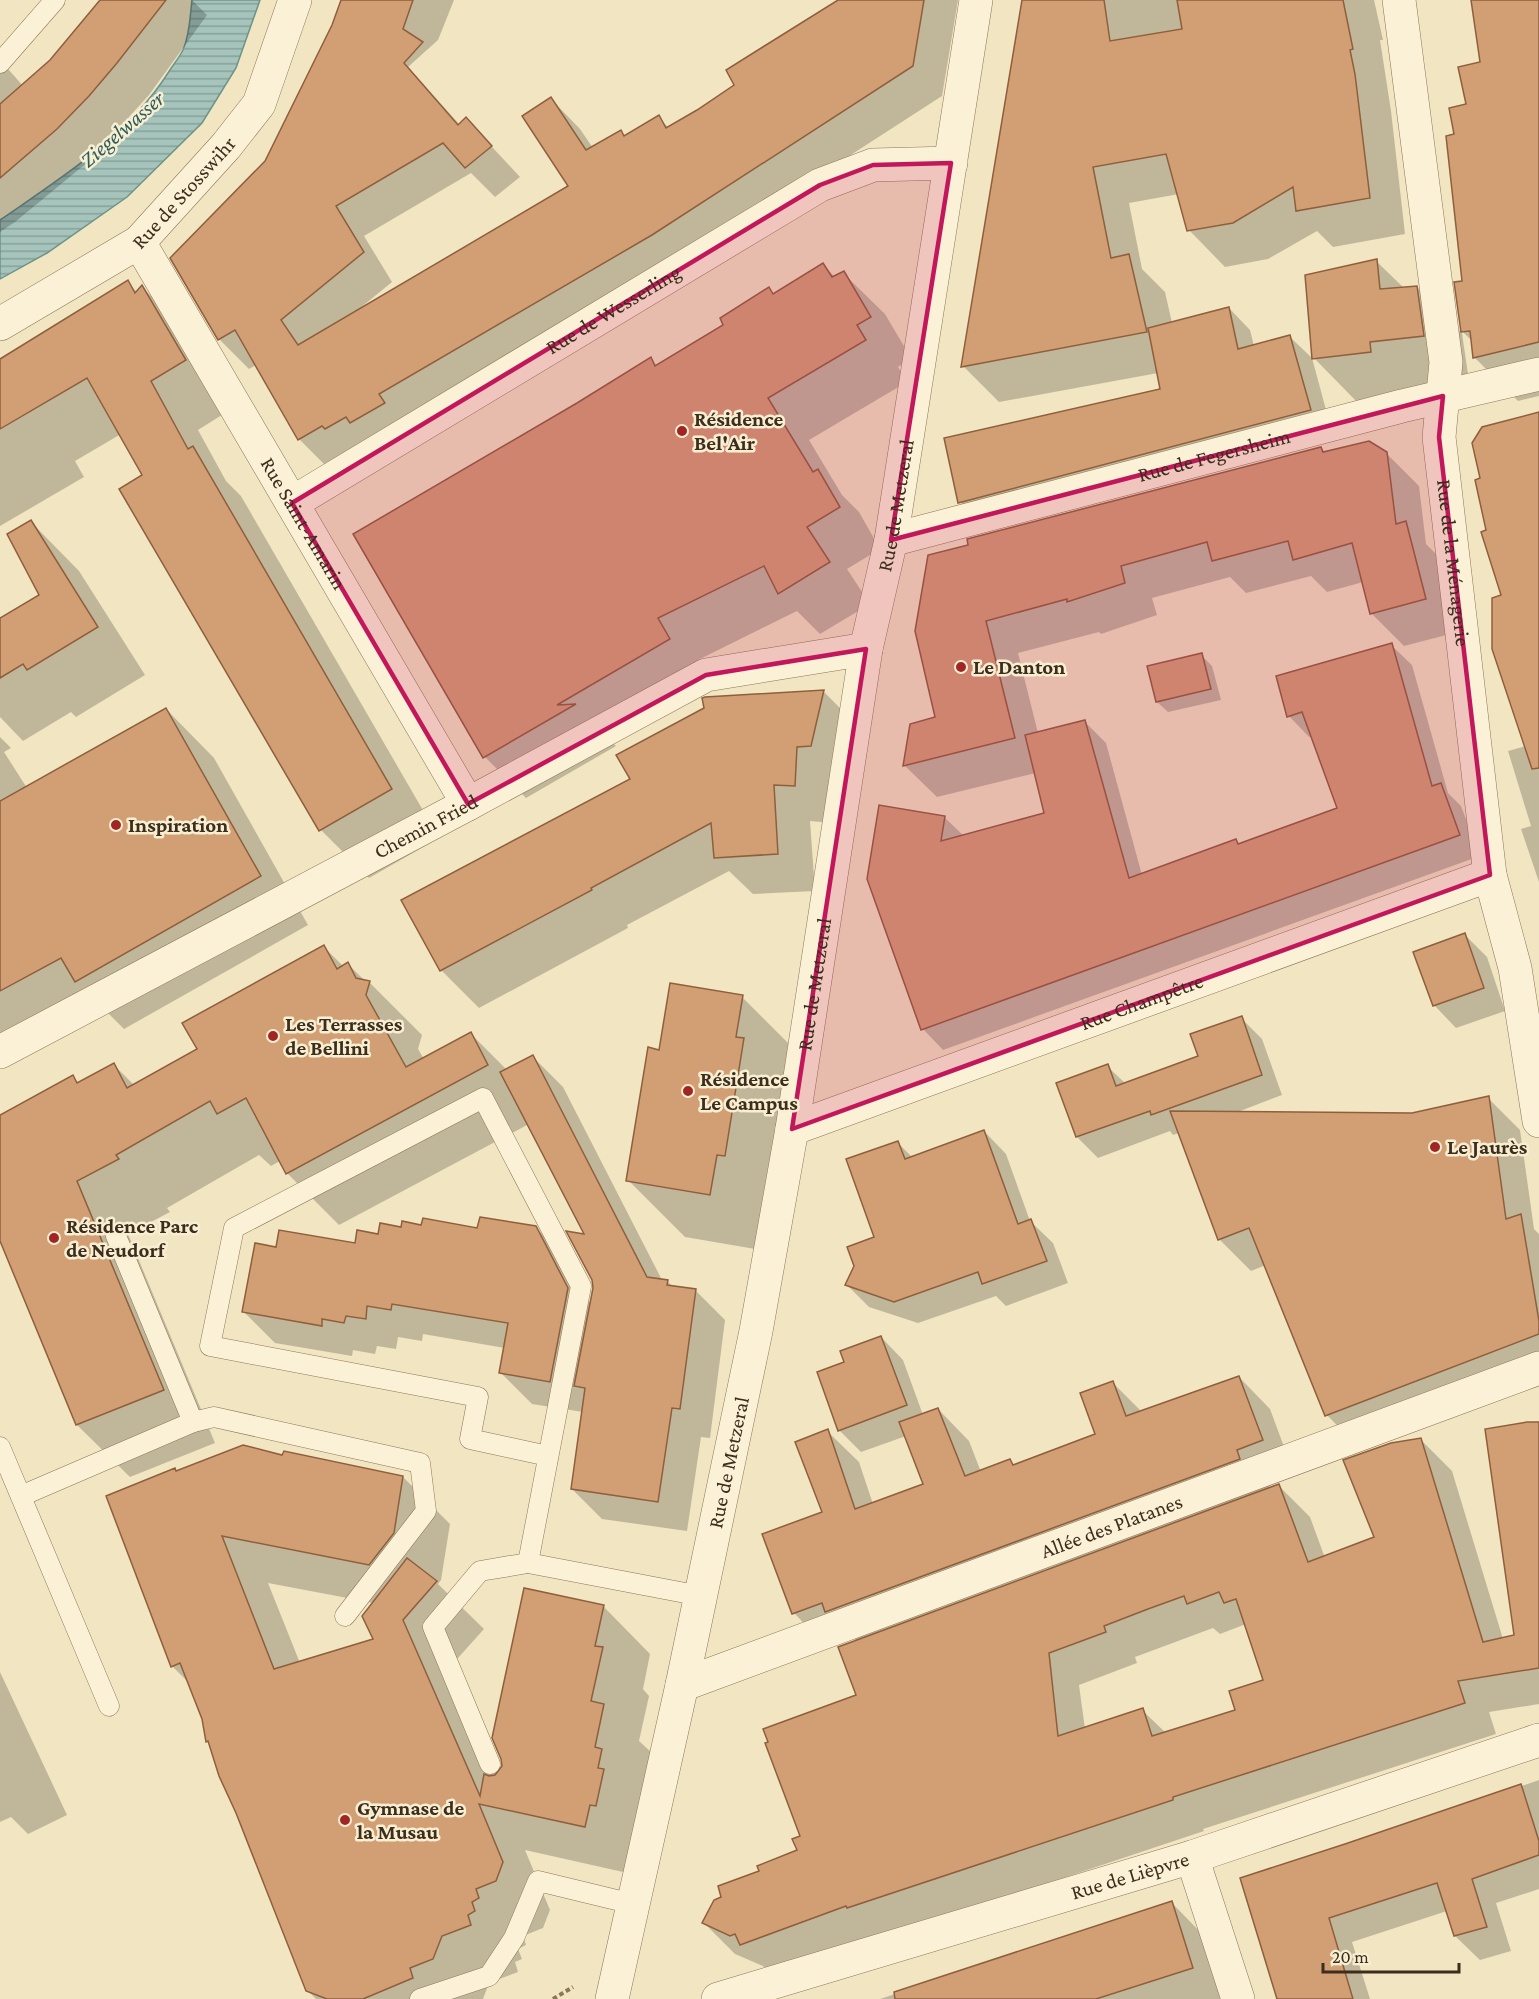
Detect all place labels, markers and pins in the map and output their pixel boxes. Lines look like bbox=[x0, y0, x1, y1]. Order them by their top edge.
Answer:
place label: Résidence Bel'Air bbox=[694, 407, 783, 455]
marker: Résidence Bel'Air bbox=[675, 424, 689, 438]
place label: Le Danton bbox=[973, 655, 1065, 679]
marker: Le Danton bbox=[954, 660, 968, 674]
place label: Inspiration bbox=[128, 813, 228, 837]
marker: Inspiration bbox=[109, 818, 123, 832]
place label: Les Terrasses de Bellini bbox=[285, 1012, 403, 1060]
marker: Les Terrasses de Bellini bbox=[266, 1029, 280, 1043]
place label: Résidence Le Campus bbox=[700, 1067, 798, 1115]
marker: Résidence Le Campus bbox=[681, 1084, 695, 1098]
place label: Le Jaurès bbox=[1447, 1135, 1528, 1159]
marker: Le Jaurès bbox=[1428, 1140, 1442, 1154]
place label: Résidence Parc de Neudorf bbox=[66, 1214, 199, 1262]
marker: Résidence Parc de Neudorf bbox=[47, 1231, 61, 1245]
place label: Gymnase de la Musau bbox=[357, 1796, 464, 1844]
marker: Gymnase de la Musau bbox=[338, 1813, 352, 1827]

